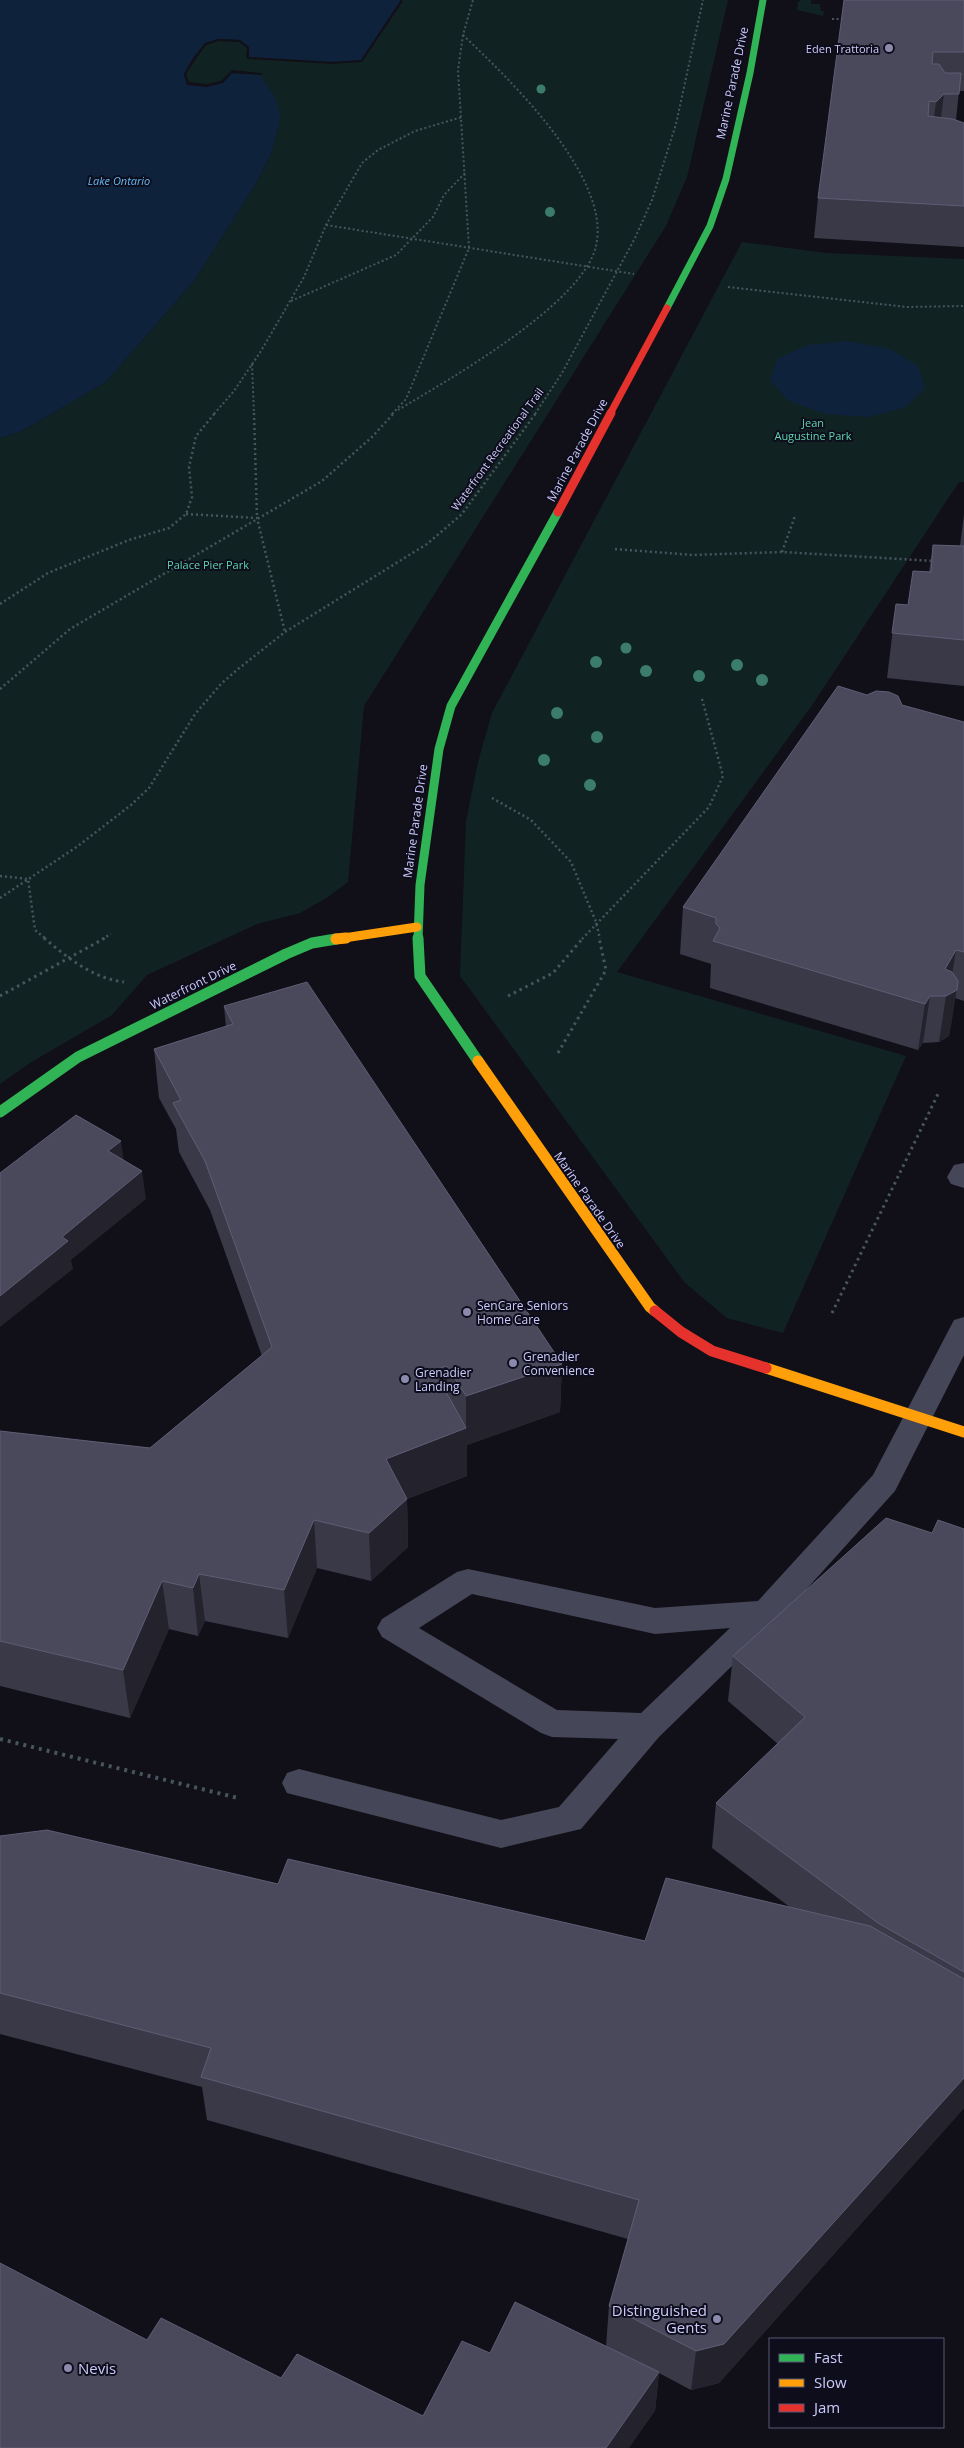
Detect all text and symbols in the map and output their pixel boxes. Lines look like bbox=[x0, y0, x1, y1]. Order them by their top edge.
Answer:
street label: Marine Parade Drive bbox=[712, 25, 752, 141]
place label: Eden Trattoria bbox=[806, 41, 879, 56]
marker: Eden Trattoria bbox=[883, 42, 895, 54]
water label: Lake Ontario bbox=[88, 173, 150, 188]
street label: Waterfront Recreational Trail bbox=[447, 385, 547, 513]
street label: Marine Parade Drive bbox=[543, 395, 612, 505]
park label: Jean Augustine Park bbox=[774, 415, 852, 443]
park label: Palace Pier Park bbox=[167, 557, 249, 572]
street label: Marine Parade Drive bbox=[399, 763, 431, 879]
street label: Waterfront Drive bbox=[147, 957, 239, 1013]
street label: Marine Parade Drive bbox=[550, 1148, 630, 1252]
place label: SenCare Seniors Home Care bbox=[477, 1297, 568, 1328]
marker: SenCare Seniors Home Care bbox=[461, 1306, 473, 1318]
place label: Grenadier Convenience bbox=[523, 1348, 595, 1379]
marker: Grenadier Convenience bbox=[507, 1357, 519, 1369]
place label: Grenadier Landing bbox=[415, 1364, 472, 1395]
marker: Grenadier Landing bbox=[399, 1373, 411, 1385]
place label: Distinguished Gents bbox=[612, 2300, 707, 2337]
marker: Distinguished Gents bbox=[711, 2313, 723, 2325]
legend bbox=[769, 2338, 944, 2428]
text: Fast bbox=[814, 2347, 843, 2367]
place label: Nevis bbox=[78, 2358, 116, 2378]
marker: Nevis bbox=[62, 2362, 74, 2374]
text: Slow bbox=[814, 2372, 847, 2392]
text: Jam bbox=[812, 2397, 840, 2417]

